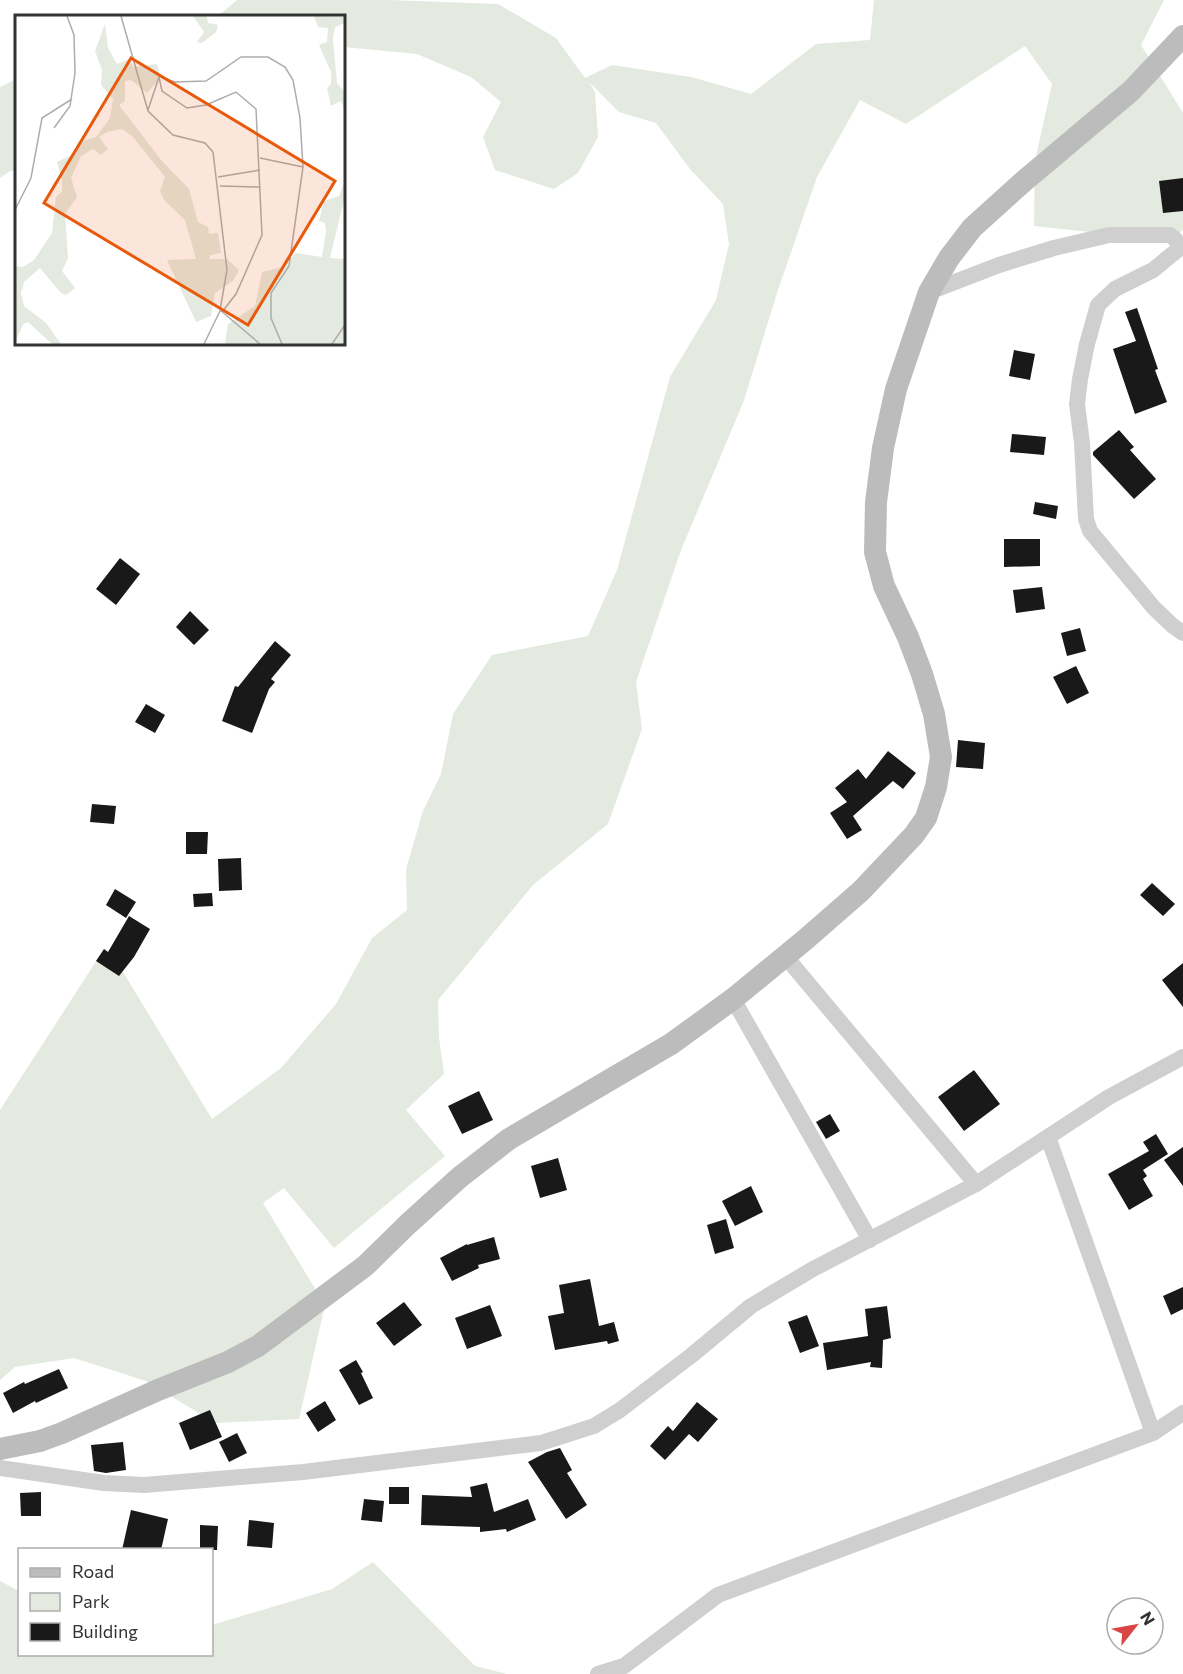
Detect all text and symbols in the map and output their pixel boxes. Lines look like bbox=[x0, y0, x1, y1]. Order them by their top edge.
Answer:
inset map bbox=[15, 15, 345, 345]
legend bbox=[18, 1548, 213, 1656]
text: Road bbox=[72, 1560, 114, 1582]
text: Park bbox=[72, 1590, 110, 1612]
north arrow bbox=[1105, 1596, 1165, 1656]
text: N bbox=[1137, 1608, 1160, 1628]
text: Building bbox=[72, 1620, 138, 1642]

